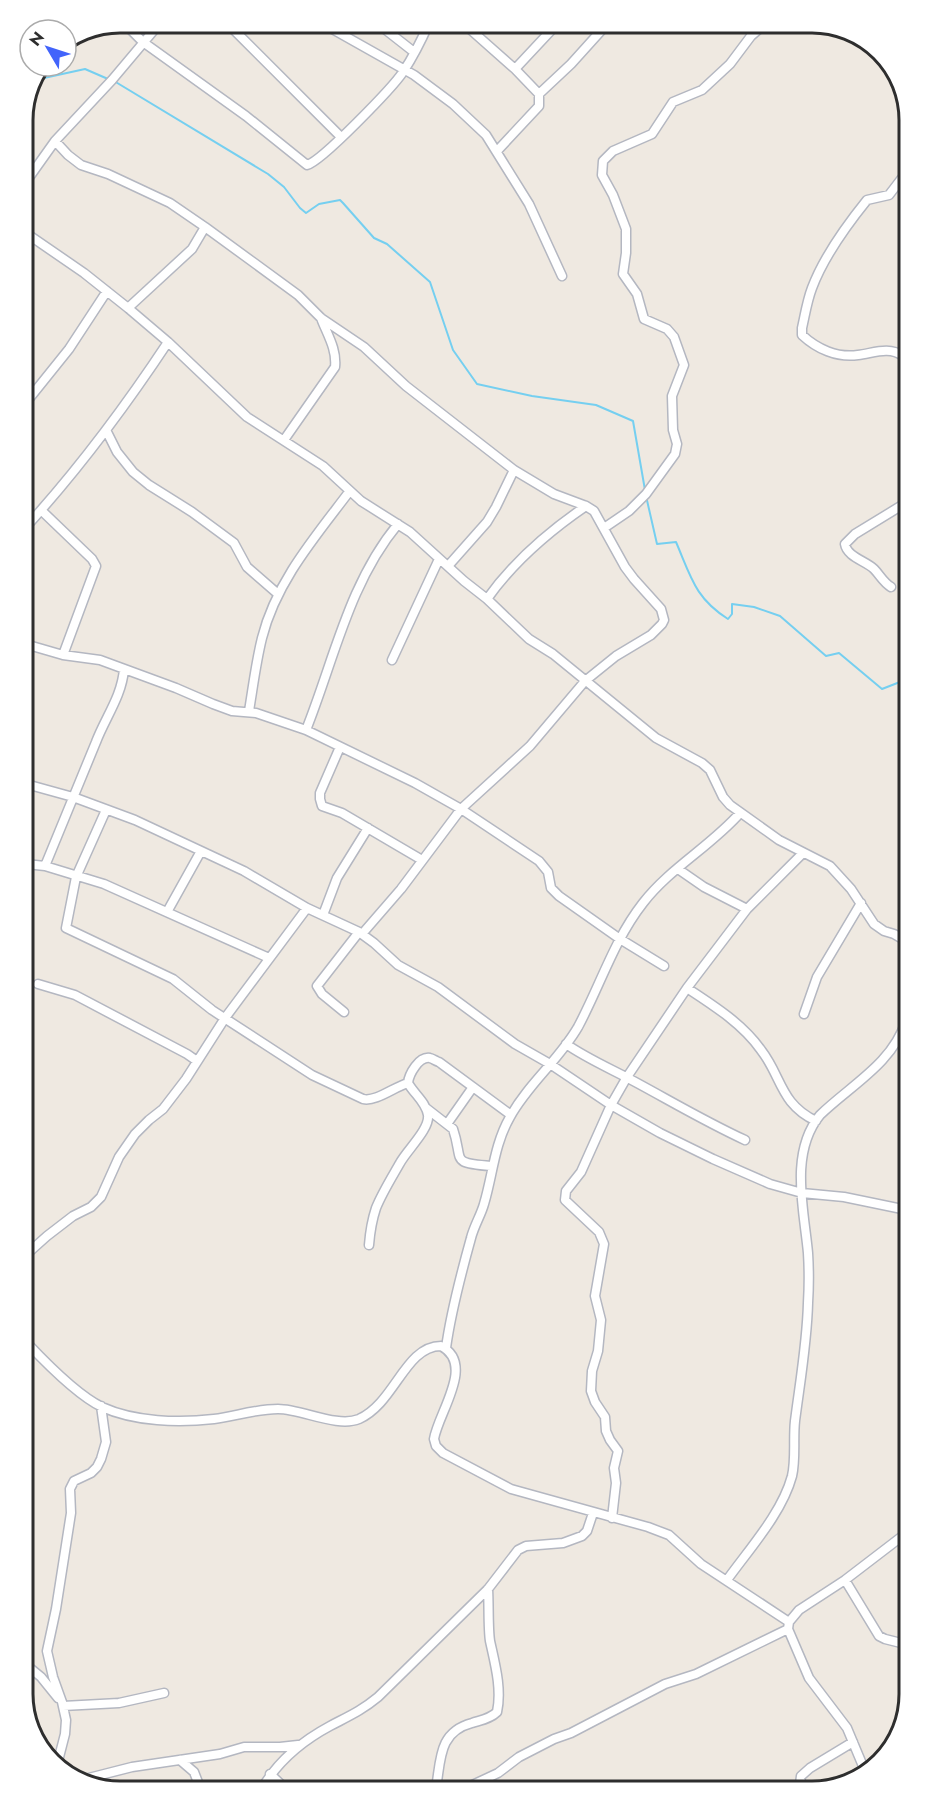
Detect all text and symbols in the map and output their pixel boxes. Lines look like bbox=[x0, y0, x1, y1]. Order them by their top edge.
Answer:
north arrow bbox=[18, 18, 78, 78]
text: N bbox=[24, 27, 50, 51]

